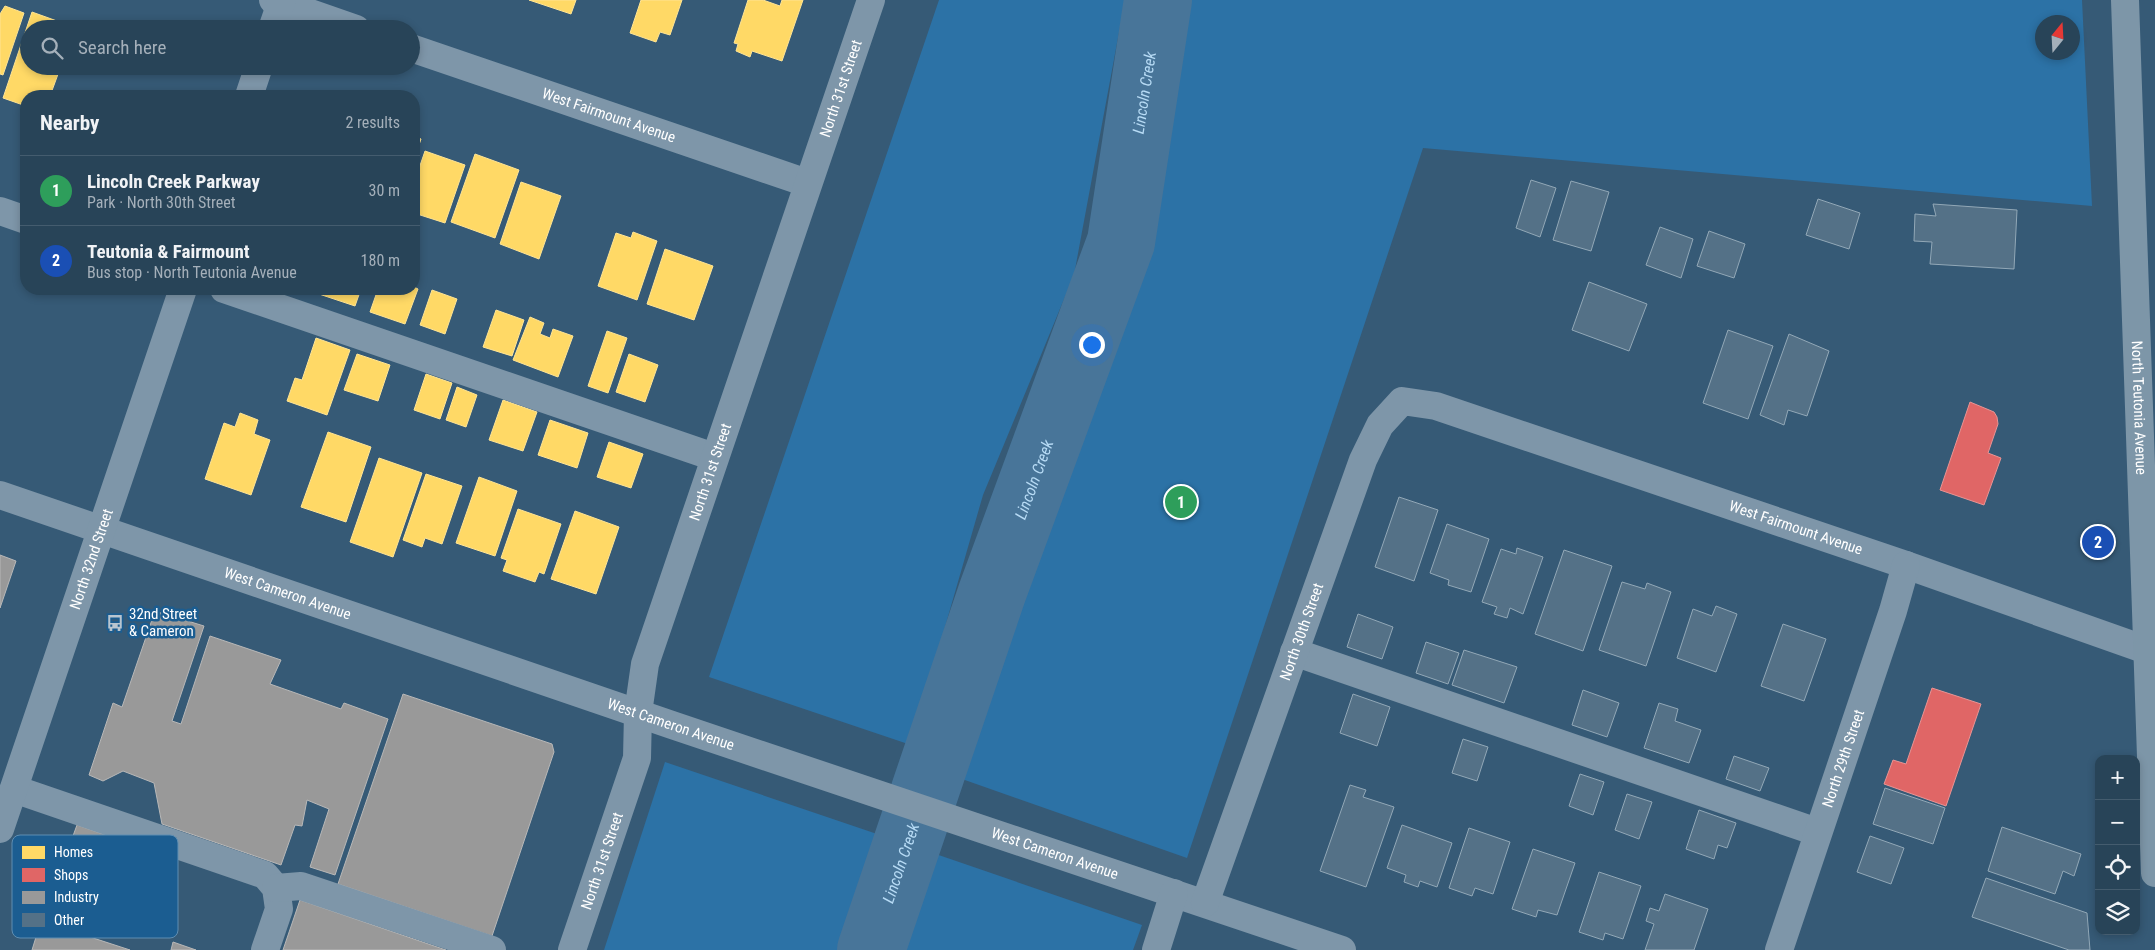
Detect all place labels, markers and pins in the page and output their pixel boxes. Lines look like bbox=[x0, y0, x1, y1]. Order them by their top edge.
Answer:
pin: 1 bbox=[1165, 483, 1197, 521]
pin: 2 bbox=[2082, 523, 2114, 561]
place label: 32nd Street & Cameron bbox=[129, 605, 197, 640]
bus stop icon: 32nd Street & Cameron bbox=[105, 613, 125, 633]

